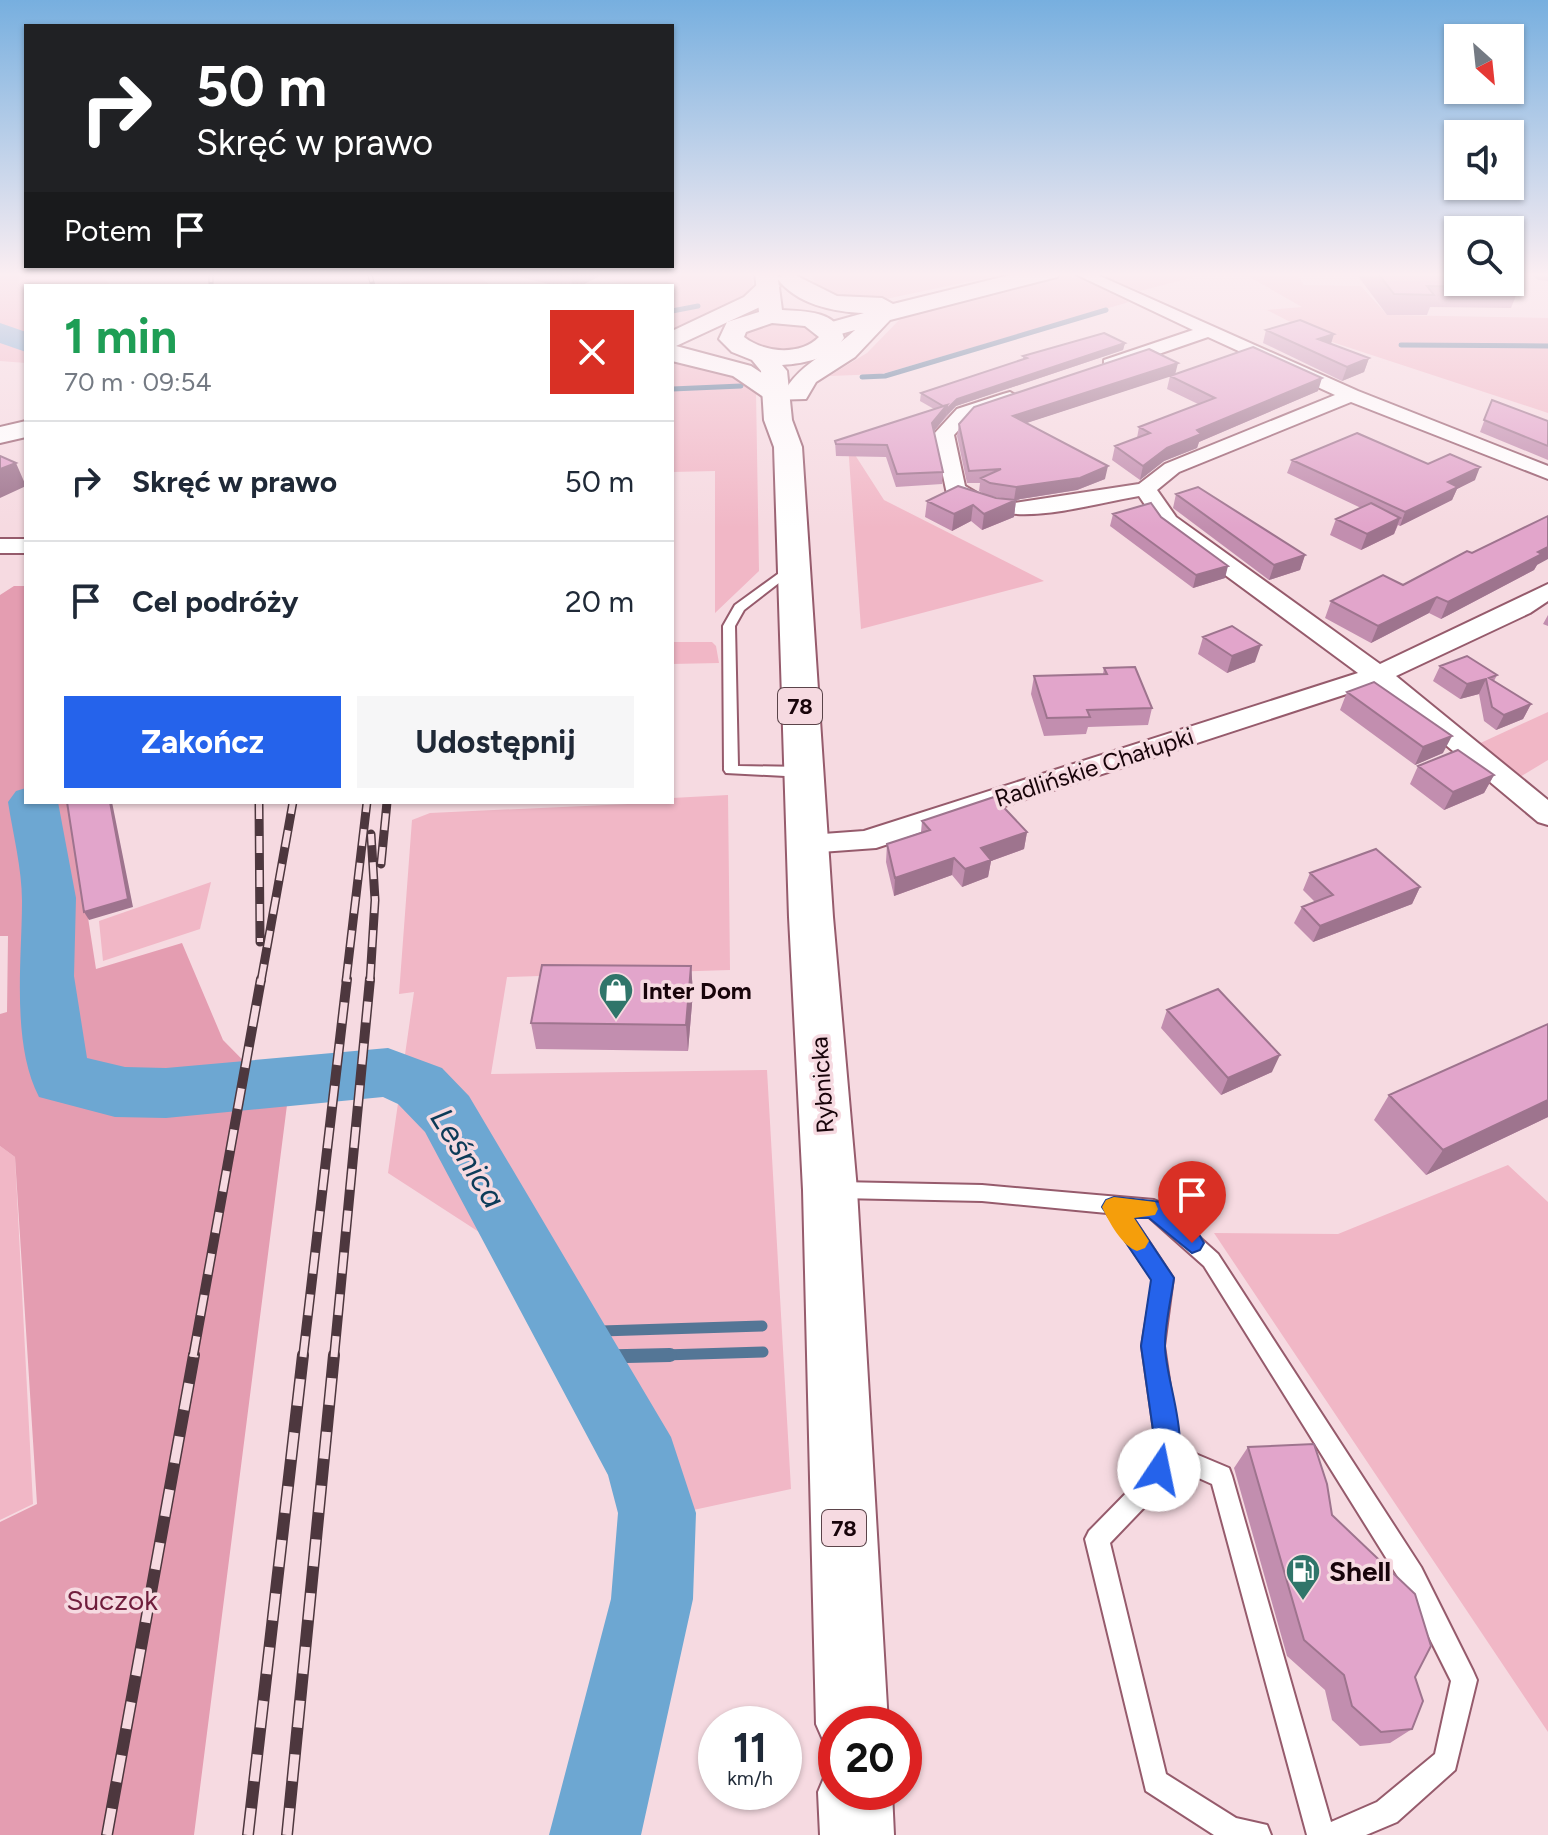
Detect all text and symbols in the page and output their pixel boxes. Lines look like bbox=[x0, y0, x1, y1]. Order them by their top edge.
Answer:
north arrow bbox=[1444, 24, 1524, 104]
map controls bbox=[1444, 24, 1524, 296]
text: 50 m bbox=[196, 53, 327, 120]
icon: right bbox=[64, 56, 168, 160]
button: sound bbox=[1444, 120, 1524, 200]
text: Skręć w prawo bbox=[196, 121, 433, 164]
icon: arrive bbox=[168, 208, 212, 252]
text: Potem bbox=[64, 212, 152, 249]
button: search bbox=[1444, 216, 1524, 296]
text: 1 min bbox=[64, 307, 177, 365]
button: close bbox=[550, 310, 634, 394]
text: 70 m · 09:54 bbox=[64, 366, 212, 398]
icon: right bbox=[64, 459, 108, 503]
text: Skręć w prawo bbox=[132, 463, 337, 500]
text: 50 m bbox=[565, 463, 634, 500]
icon: arrive bbox=[64, 579, 108, 623]
text: Cel podróży bbox=[132, 583, 299, 620]
text: 20 m bbox=[565, 583, 634, 620]
road number: 78 bbox=[778, 688, 822, 724]
button: Zakończ bbox=[64, 696, 341, 788]
button: Udostępnij bbox=[357, 696, 634, 788]
street label: Radlińskie Chałupki bbox=[991, 721, 1197, 813]
shop icon: Inter Dom bbox=[597, 971, 635, 1021]
place label: Inter Dom bbox=[642, 976, 752, 1005]
street label: Rybnicka bbox=[804, 1036, 840, 1134]
water label: Leśnica bbox=[423, 1101, 513, 1215]
pin bbox=[1158, 1161, 1226, 1243]
icon: arrive bbox=[1170, 1173, 1214, 1217]
position arrow bbox=[1117, 1428, 1201, 1512]
road number: 78 bbox=[822, 1510, 866, 1546]
fuel station icon: Shell bbox=[1284, 1552, 1322, 1602]
place label: Shell bbox=[1329, 1554, 1391, 1588]
park label: Suczok bbox=[66, 1583, 158, 1617]
speed limit sign: 20 bbox=[818, 1706, 922, 1810]
text: 11 bbox=[733, 1724, 767, 1772]
text: km/h bbox=[727, 1766, 773, 1790]

